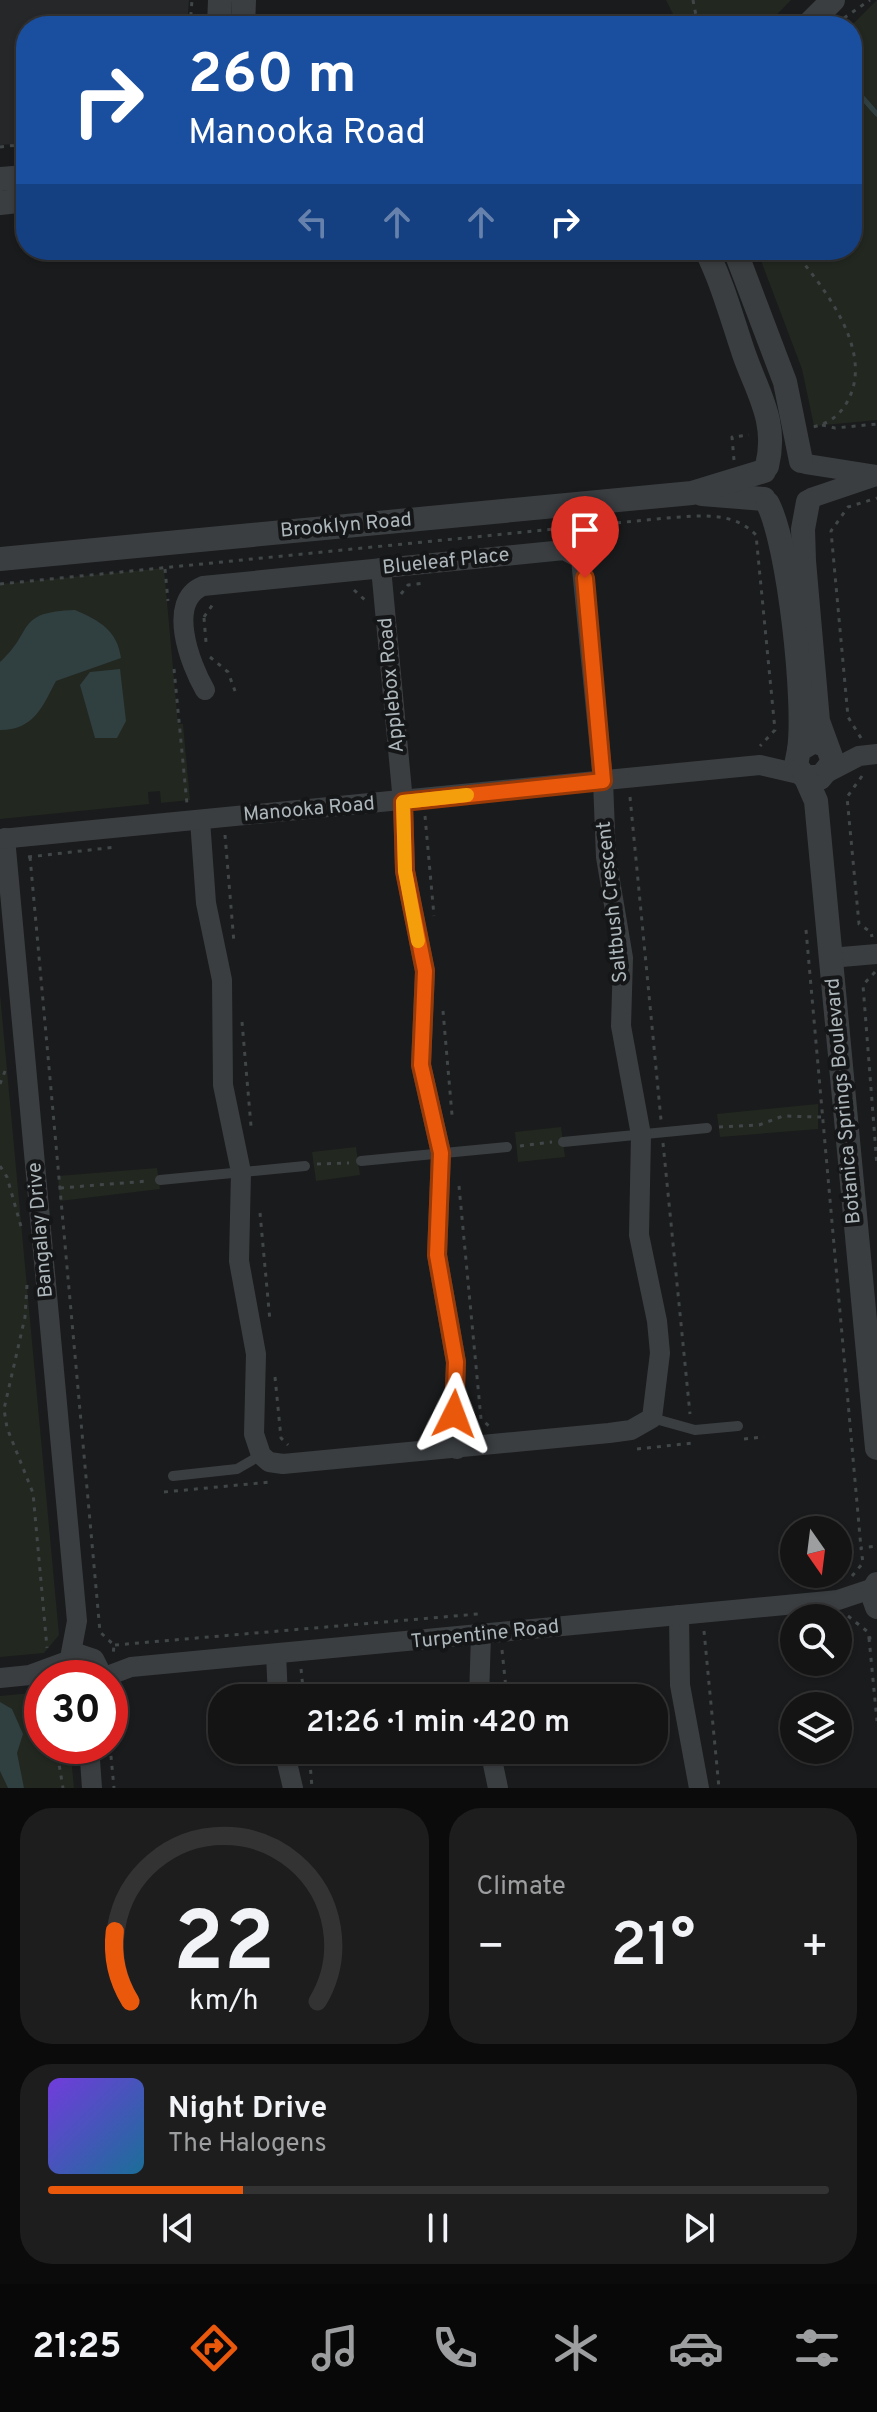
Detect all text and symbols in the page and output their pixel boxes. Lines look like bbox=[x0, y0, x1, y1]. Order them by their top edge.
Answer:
text: 260 m bbox=[188, 42, 357, 112]
icon: right bbox=[56, 48, 160, 152]
text: Manooka Road bbox=[188, 111, 426, 157]
icon: left bbox=[291, 200, 335, 244]
icon: ahead bbox=[375, 200, 419, 244]
icon: ahead bbox=[459, 200, 503, 244]
icon: right bbox=[543, 200, 587, 244]
pin bbox=[551, 496, 619, 578]
street label: Brooklyn Road bbox=[279, 507, 413, 545]
icon: arrive bbox=[563, 508, 607, 552]
street label: Blueleaf Place bbox=[381, 542, 511, 582]
street label: Applebox Road bbox=[373, 616, 411, 754]
street label: Manooka Road bbox=[242, 791, 376, 829]
street label: Saltbush Crescent bbox=[592, 820, 634, 984]
street label: Botanica Springs Boulevard bbox=[820, 977, 868, 1225]
street label: Bangalay Drive bbox=[22, 1161, 60, 1299]
position arrow bbox=[412, 1372, 496, 1456]
north arrow bbox=[780, 1516, 852, 1588]
map controls bbox=[780, 1516, 852, 1764]
button: search bbox=[780, 1604, 852, 1676]
street label: Turpentine Road bbox=[410, 1614, 560, 1656]
speed limit sign: 30 bbox=[24, 1660, 128, 1764]
button: layers bbox=[780, 1692, 852, 1764]
text: 21:26 · 1 min · 420 m bbox=[306, 1705, 570, 1742]
text: Climate bbox=[477, 1871, 566, 1904]
text: 22 bbox=[173, 1895, 275, 2000]
text: 21° bbox=[610, 1911, 695, 1987]
text: − bbox=[477, 1921, 505, 1977]
text: + bbox=[801, 1921, 829, 1977]
text: km/h bbox=[190, 1984, 259, 2020]
text: Night Drive bbox=[168, 2091, 327, 2128]
text: The Halogens bbox=[168, 2128, 327, 2161]
icon: previous bbox=[156, 2206, 200, 2250]
icon: pause bbox=[416, 2206, 460, 2250]
icon: next bbox=[677, 2206, 721, 2250]
icon: directions bbox=[186, 2320, 242, 2376]
icon: music bbox=[307, 2320, 363, 2376]
icon: phone bbox=[427, 2320, 483, 2376]
icon: climate bbox=[548, 2320, 604, 2376]
icon: car bbox=[668, 2320, 724, 2376]
icon: filters bbox=[789, 2320, 845, 2376]
text: 21:25 bbox=[32, 2325, 121, 2371]

